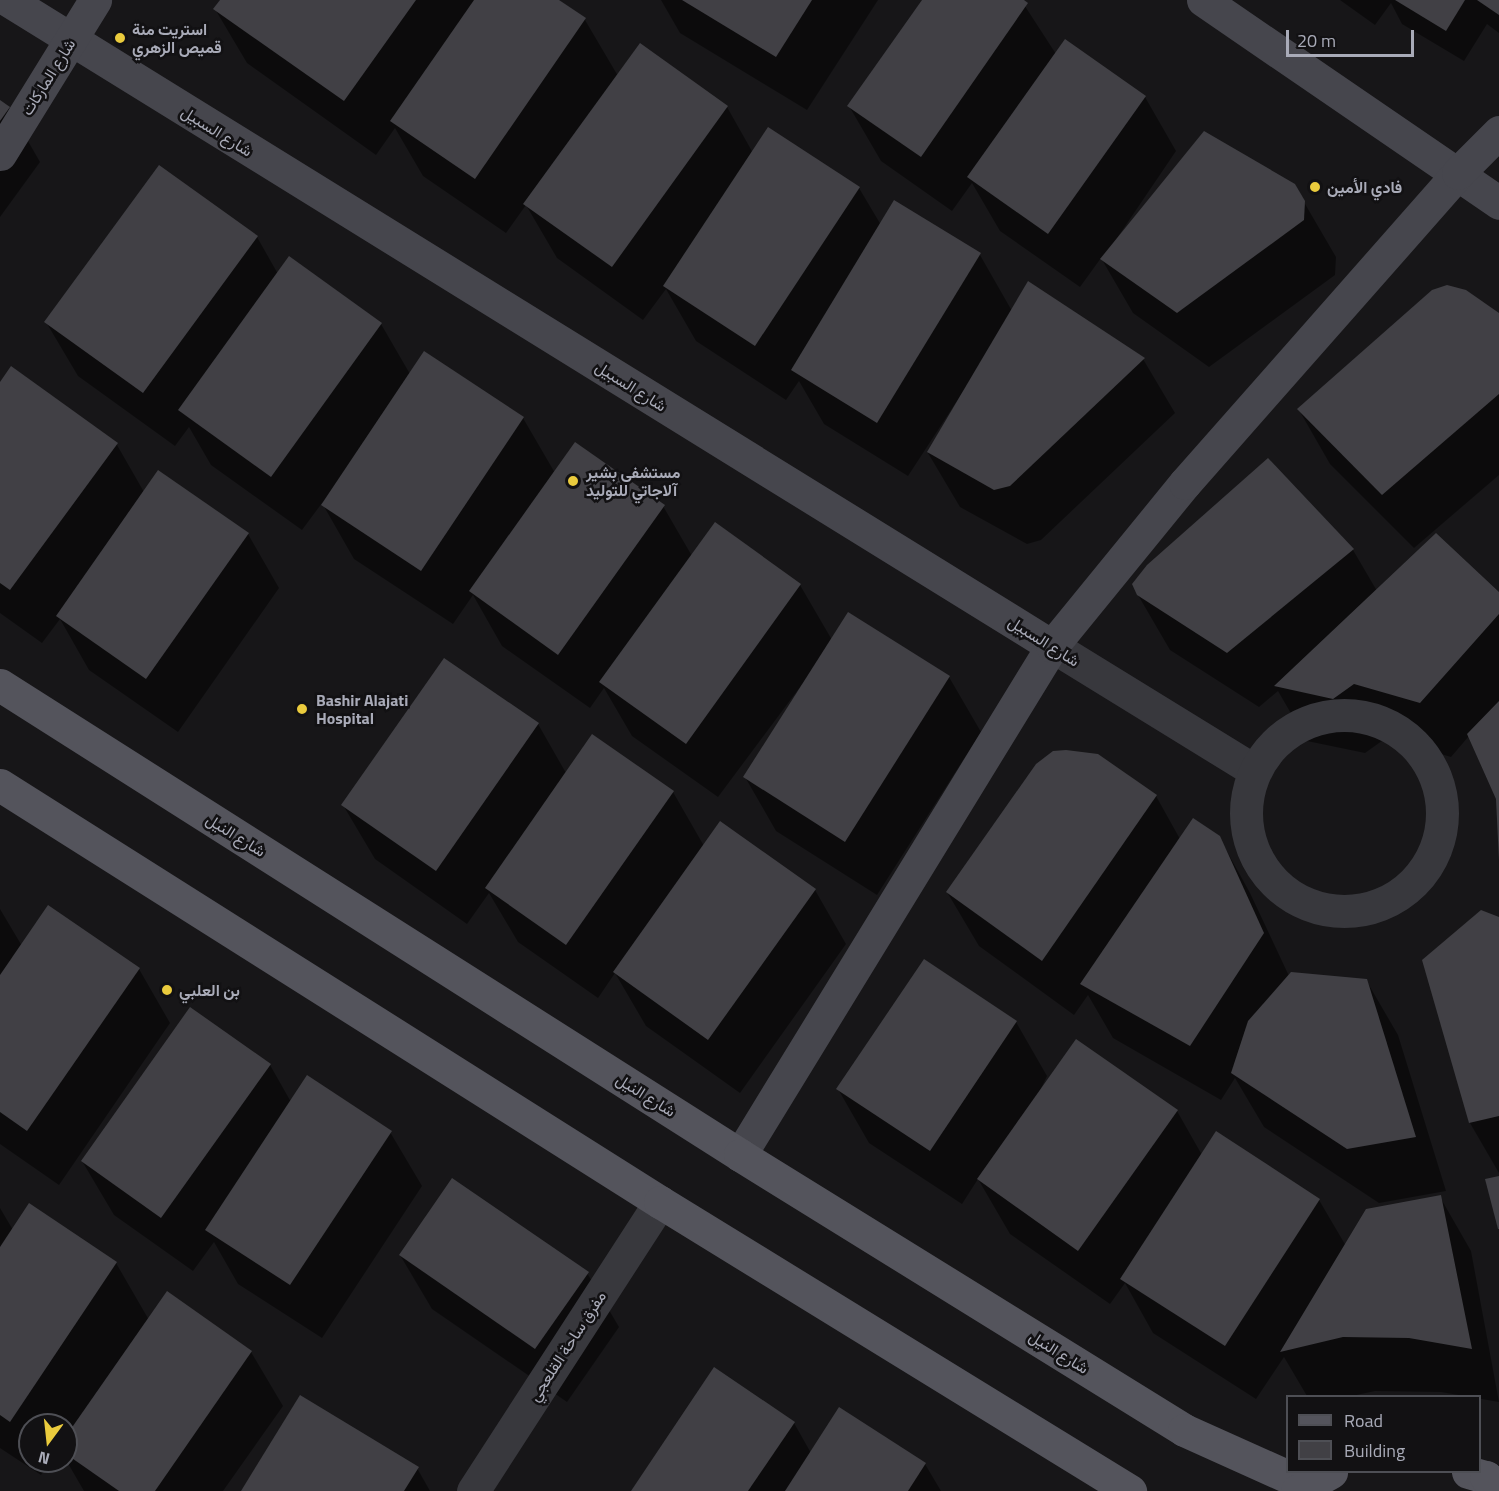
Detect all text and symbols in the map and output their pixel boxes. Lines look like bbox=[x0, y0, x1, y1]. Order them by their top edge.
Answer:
scale bar bbox=[1289, 18, 1416, 56]
place label: استريت منة قميص الزهري bbox=[132, 19, 222, 57]
text: 20 m bbox=[1297, 27, 1336, 54]
marker: استريت منة قميص الزهري bbox=[113, 31, 127, 45]
street label: شارع الماركات bbox=[17, 35, 79, 119]
street label: شارع السبيل bbox=[178, 102, 256, 160]
place label: فادي الأمين bbox=[1327, 177, 1402, 197]
marker: فادي الأمين bbox=[1308, 180, 1322, 194]
street label: شارع السبيل bbox=[592, 357, 670, 415]
place label: مستشفى بشير آلاجاتي للتوليد bbox=[586, 462, 681, 500]
marker: مستشفى بشير آلاجاتي للتوليد bbox=[564, 472, 582, 490]
street label: شارع السبيل bbox=[1005, 612, 1083, 670]
place label: Bashir Alajati Hospital bbox=[316, 690, 408, 728]
marker: Bashir Alajati Hospital bbox=[293, 700, 311, 718]
street label: شارع النيل bbox=[203, 809, 269, 861]
place label: بن العلبي bbox=[179, 980, 240, 1000]
marker: بن العلبي bbox=[160, 983, 174, 997]
street label: شارع النيل bbox=[613, 1069, 679, 1121]
street label: مفرق ساحة القلعجي bbox=[524, 1287, 610, 1405]
street label: شارع النيل bbox=[1026, 1326, 1092, 1378]
legend bbox=[1286, 1395, 1481, 1473]
text: Road bbox=[1344, 1407, 1383, 1434]
north arrow bbox=[18, 1413, 78, 1473]
text: Building bbox=[1344, 1437, 1405, 1464]
text: N bbox=[35, 1445, 52, 1471]

